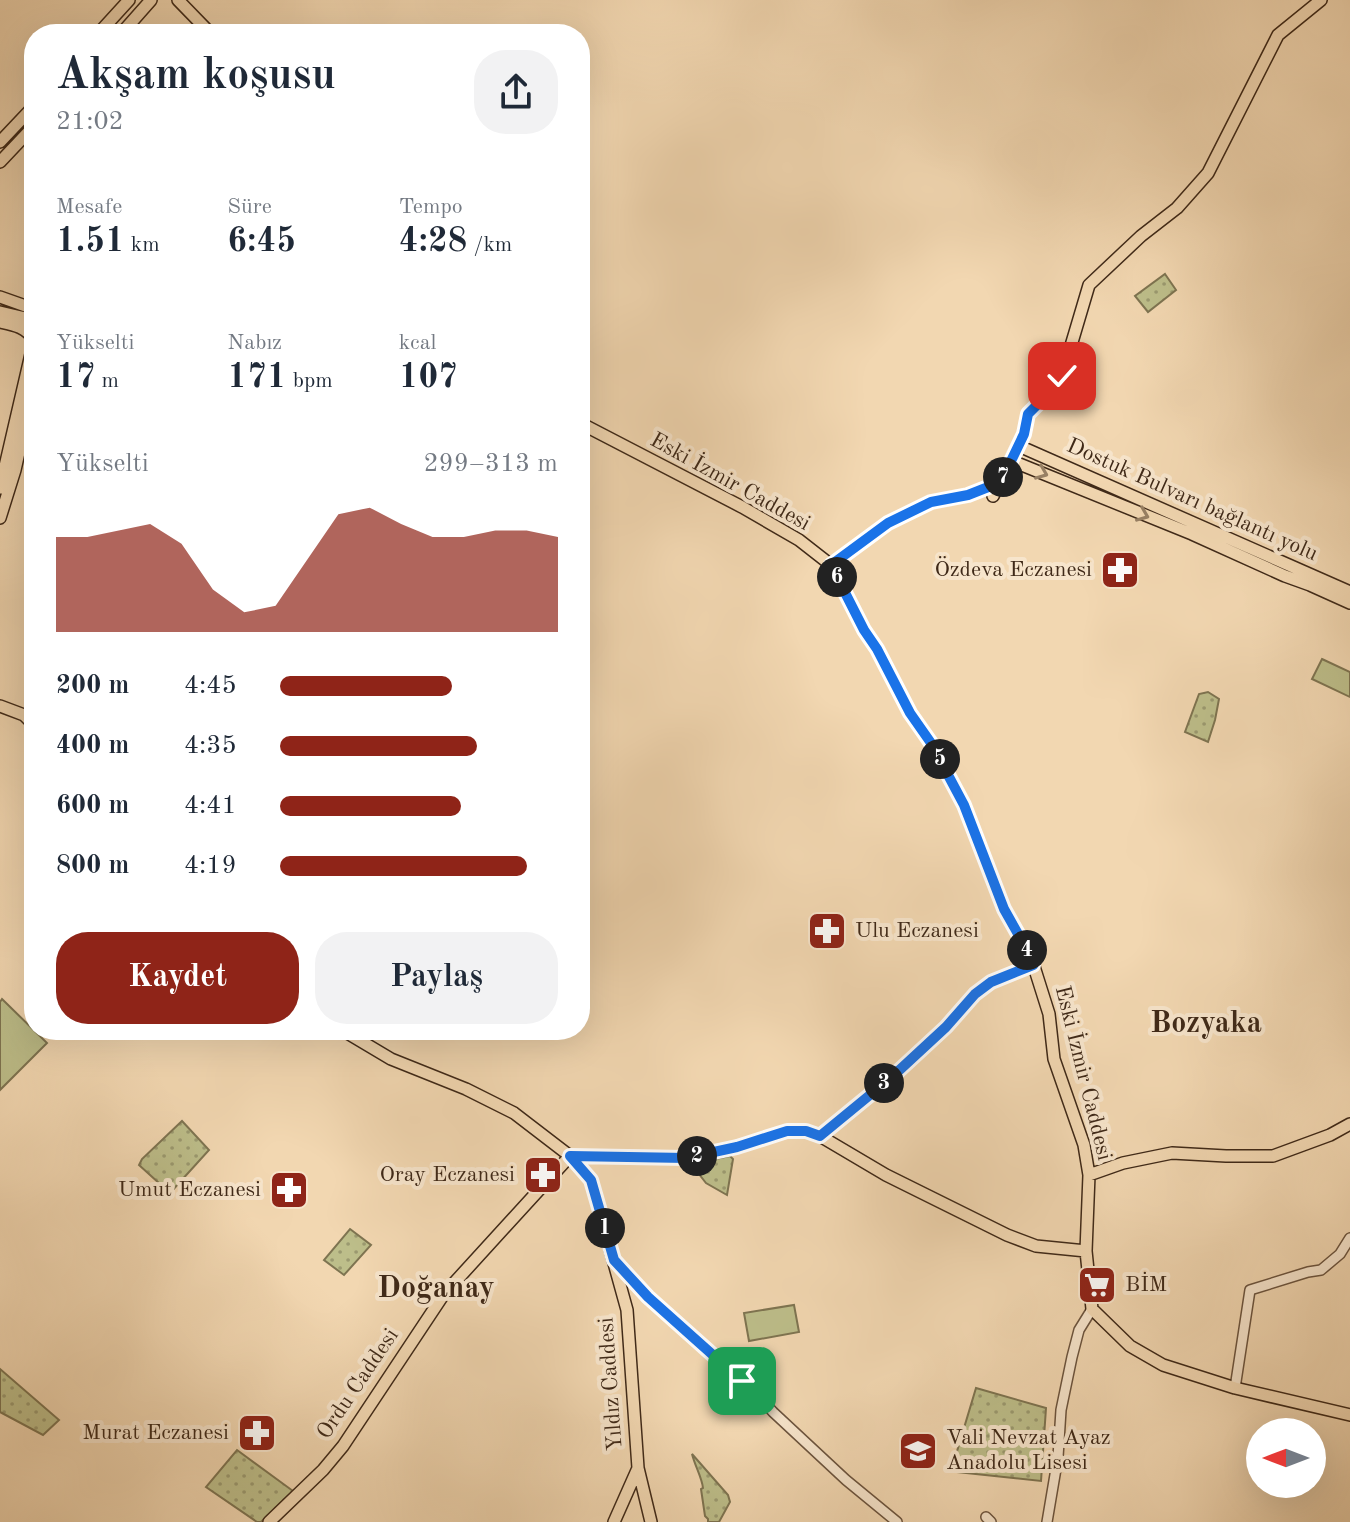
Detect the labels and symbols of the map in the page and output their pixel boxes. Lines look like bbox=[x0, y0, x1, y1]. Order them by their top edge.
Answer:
pin bbox=[1028, 342, 1096, 410]
street label: Eski İzmir Caddesi bbox=[646, 426, 815, 535]
street label: Dostuk Bulvarı bağlantı yolu bbox=[1063, 435, 1321, 566]
pin: 7 bbox=[983, 457, 1023, 497]
one-way arrow bbox=[1034, 463, 1048, 480]
one-way arrow bbox=[1135, 505, 1149, 522]
pharmacy icon: Özdeva Eczanesi bbox=[1099, 549, 1141, 591]
place label: Özdeva Eczanesi bbox=[935, 556, 1092, 581]
pin: 6 bbox=[817, 557, 857, 597]
pin: 5 bbox=[920, 739, 960, 779]
pharmacy icon: Ulu Eczanesi bbox=[806, 910, 848, 952]
place label: Ulu Eczanesi bbox=[855, 920, 979, 942]
pin: 4 bbox=[1007, 930, 1047, 970]
street label: Eski İzmir Caddesi bbox=[1051, 983, 1118, 1163]
district label: Bozyaka bbox=[1150, 1009, 1262, 1039]
pin: 3 bbox=[864, 1063, 904, 1103]
pin: 2 bbox=[677, 1136, 717, 1176]
pharmacy icon: Oray Eczanesi bbox=[522, 1154, 564, 1196]
place label: Oray Eczanesi bbox=[379, 1164, 515, 1186]
pharmacy icon: Umut Eczanesi bbox=[268, 1169, 310, 1211]
place label: Umut Eczanesi bbox=[118, 1179, 261, 1201]
pin: 1 bbox=[585, 1208, 625, 1248]
supermarket icon: BİM bbox=[1076, 1264, 1118, 1306]
place label: BİM bbox=[1125, 1271, 1167, 1296]
district label: Doğanay bbox=[377, 1274, 495, 1304]
street label: Yıldız Caddesi bbox=[595, 1316, 627, 1452]
street label: Ordu Caddesi bbox=[313, 1325, 403, 1443]
pin bbox=[708, 1347, 776, 1415]
pharmacy icon: Murat Eczanesi bbox=[236, 1412, 278, 1454]
north arrow bbox=[1246, 1418, 1326, 1498]
place label: Murat Eczanesi bbox=[82, 1422, 229, 1444]
place label: Vali Nevzat Ayaz Anadolu Lisesi bbox=[946, 1427, 1111, 1474]
school or university icon: Vali Nevzat Ayaz Anadolu Lisesi bbox=[897, 1430, 939, 1472]

